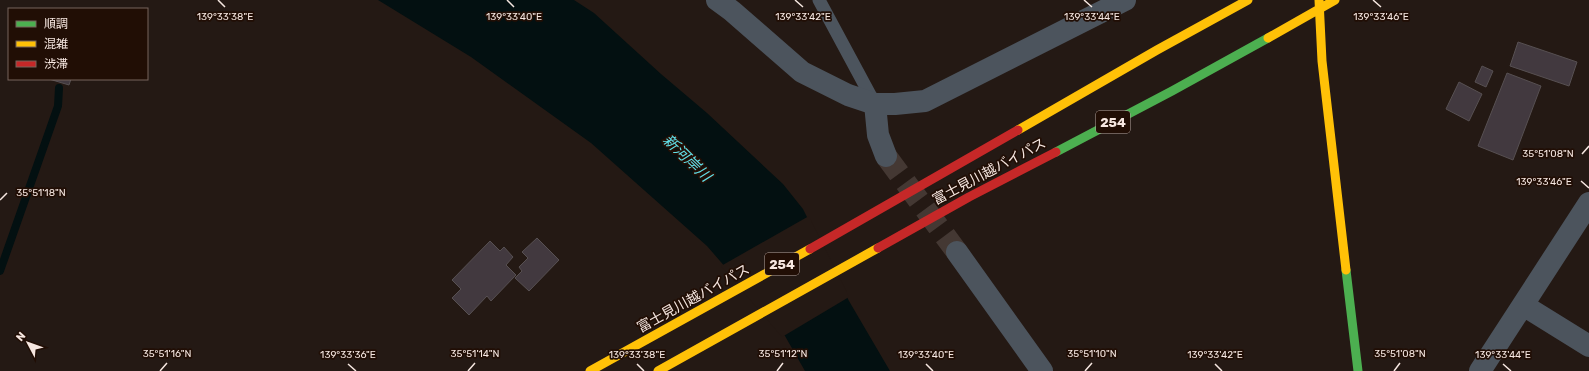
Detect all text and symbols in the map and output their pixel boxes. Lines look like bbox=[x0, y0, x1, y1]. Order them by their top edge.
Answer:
legend bbox=[8, 8, 148, 80]
text: 139°33'38"E bbox=[197, 11, 253, 23]
text: 139°33'40"E bbox=[486, 11, 542, 23]
text: 139°33'42"E bbox=[775, 11, 831, 23]
text: 139°33'44"E bbox=[1064, 11, 1120, 23]
text: 139°33'46"E bbox=[1353, 11, 1409, 23]
text: 順調 bbox=[44, 17, 68, 31]
text: 混雑 bbox=[44, 37, 68, 51]
text: 渋滞 bbox=[44, 57, 68, 71]
road number: 254 bbox=[1096, 111, 1130, 133]
water label: 新河岸川 bbox=[659, 131, 716, 187]
street label: 富士見川越バイパス bbox=[930, 134, 1049, 208]
text: 35°51'08"N bbox=[1522, 148, 1574, 160]
text: 139°33'46"E bbox=[1516, 176, 1572, 188]
text: 35°51'18"N bbox=[16, 187, 66, 199]
road number: 254 bbox=[765, 253, 799, 275]
street label: 富士見川越バイパス bbox=[634, 261, 752, 336]
north arrow bbox=[8, 323, 48, 363]
text: N bbox=[13, 329, 28, 344]
text: 35°51'16"N bbox=[143, 348, 191, 360]
text: 35°51'14"N bbox=[450, 348, 500, 360]
text: 35°51'12"N bbox=[759, 348, 808, 360]
text: 35°51'10"N bbox=[1067, 348, 1117, 360]
text: 35°51'08"N bbox=[1374, 348, 1426, 360]
text: 139°33'36"E bbox=[320, 349, 376, 361]
text: 139°33'38"E bbox=[609, 349, 665, 361]
text: 139°33'40"E bbox=[898, 349, 954, 361]
text: 139°33'42"E bbox=[1187, 349, 1243, 361]
text: 139°33'44"E bbox=[1475, 349, 1531, 361]

